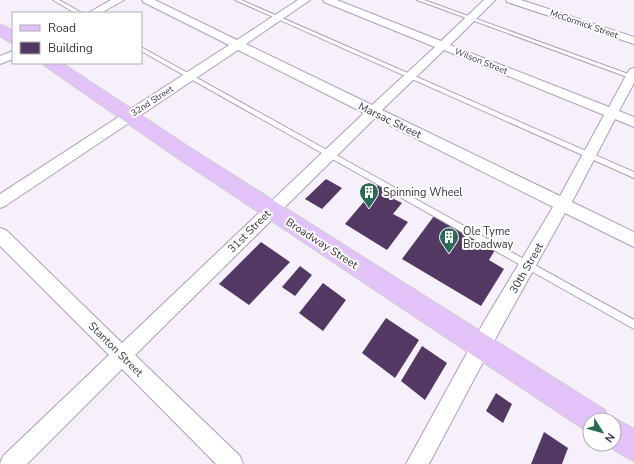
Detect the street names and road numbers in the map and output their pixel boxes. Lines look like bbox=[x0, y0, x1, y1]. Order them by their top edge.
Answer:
street label: McCormick Street bbox=[548, 7, 620, 42]
street label: Wilson Street bbox=[453, 45, 510, 77]
street label: 32nd Street bbox=[129, 82, 176, 119]
street label: Marsac Street bbox=[356, 99, 424, 142]
street label: 31st Street bbox=[225, 206, 274, 256]
street label: Broadway Street bbox=[283, 215, 361, 272]
street label: 30th Street bbox=[506, 240, 547, 296]
street label: Stanton Street bbox=[85, 319, 146, 380]

